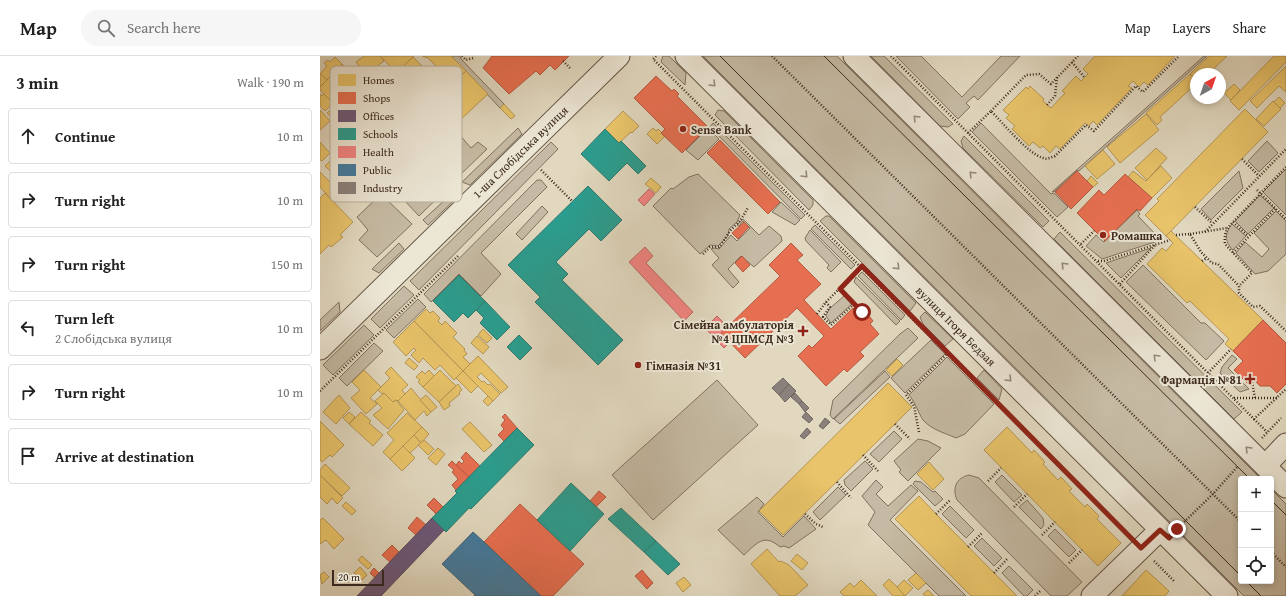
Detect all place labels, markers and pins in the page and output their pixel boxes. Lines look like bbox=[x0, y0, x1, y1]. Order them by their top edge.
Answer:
place label: Sense Bank bbox=[691, 121, 752, 138]
marker: Sense Bank bbox=[678, 124, 688, 134]
place label: Ромашка bbox=[1111, 227, 1163, 244]
marker: Ромашка bbox=[1098, 230, 1108, 240]
place label: Сімейна амбулаторія №4 ЦПМСД №3 bbox=[674, 316, 795, 347]
marker: Сімейна амбулаторія №4 ЦПМСД №3 bbox=[797, 325, 809, 337]
place label: Гімназія №31 bbox=[646, 357, 721, 374]
marker: Гімназія №31 bbox=[633, 360, 643, 370]
place label: Фармація №81 bbox=[1161, 371, 1242, 388]
marker: Фармація №81 bbox=[1245, 374, 1255, 384]

